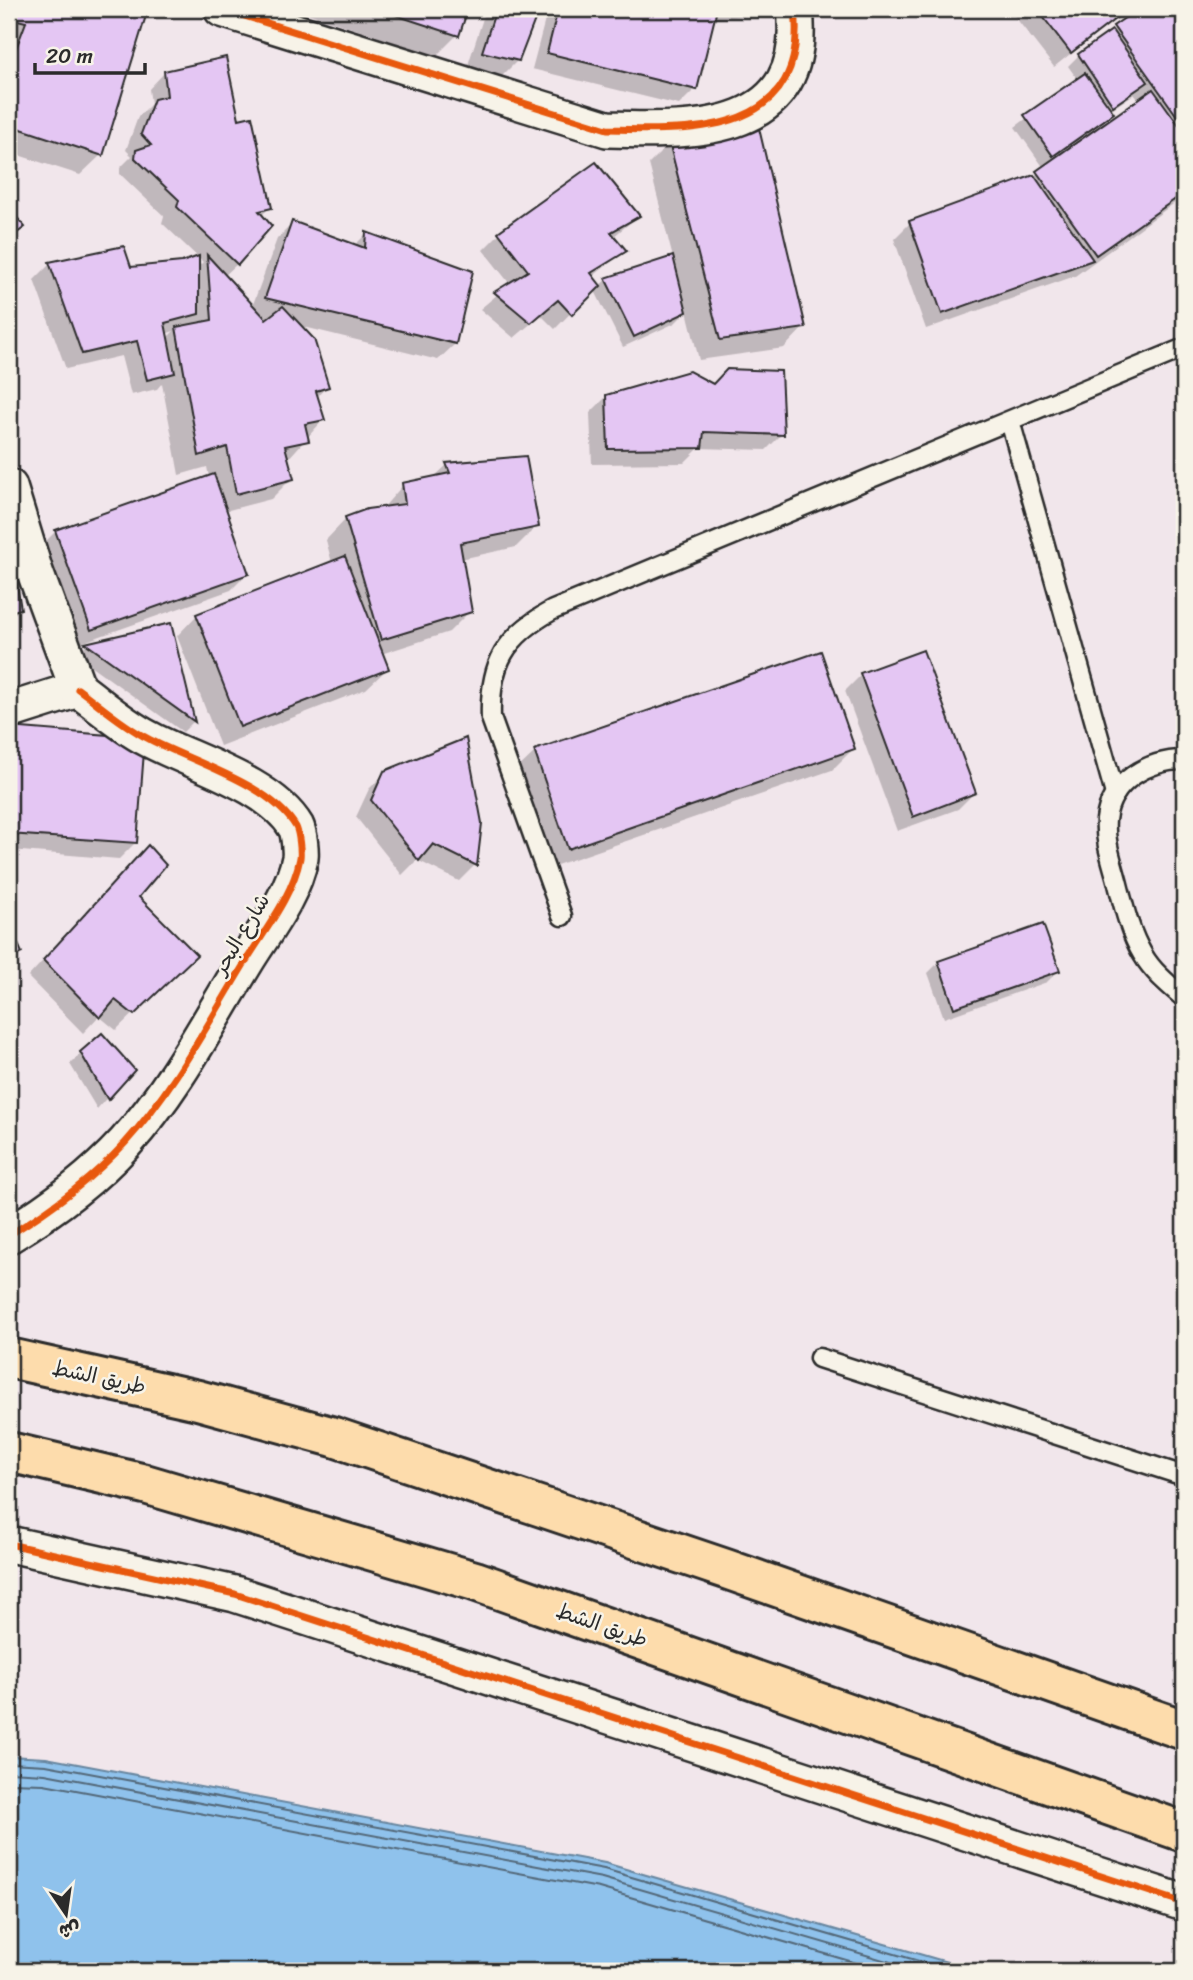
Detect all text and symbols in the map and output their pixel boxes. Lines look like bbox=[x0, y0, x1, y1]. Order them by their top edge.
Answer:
scale bar bbox=[35, 32, 145, 76]
text: 20 m bbox=[46, 37, 93, 75]
street label: شارع البحر bbox=[200, 886, 280, 984]
street label: طريق الشط bbox=[48, 1349, 150, 1405]
street label: طريق الشط bbox=[551, 1592, 653, 1658]
north arrow bbox=[32, 1878, 102, 1948]
text: ش bbox=[56, 1912, 84, 1949]

